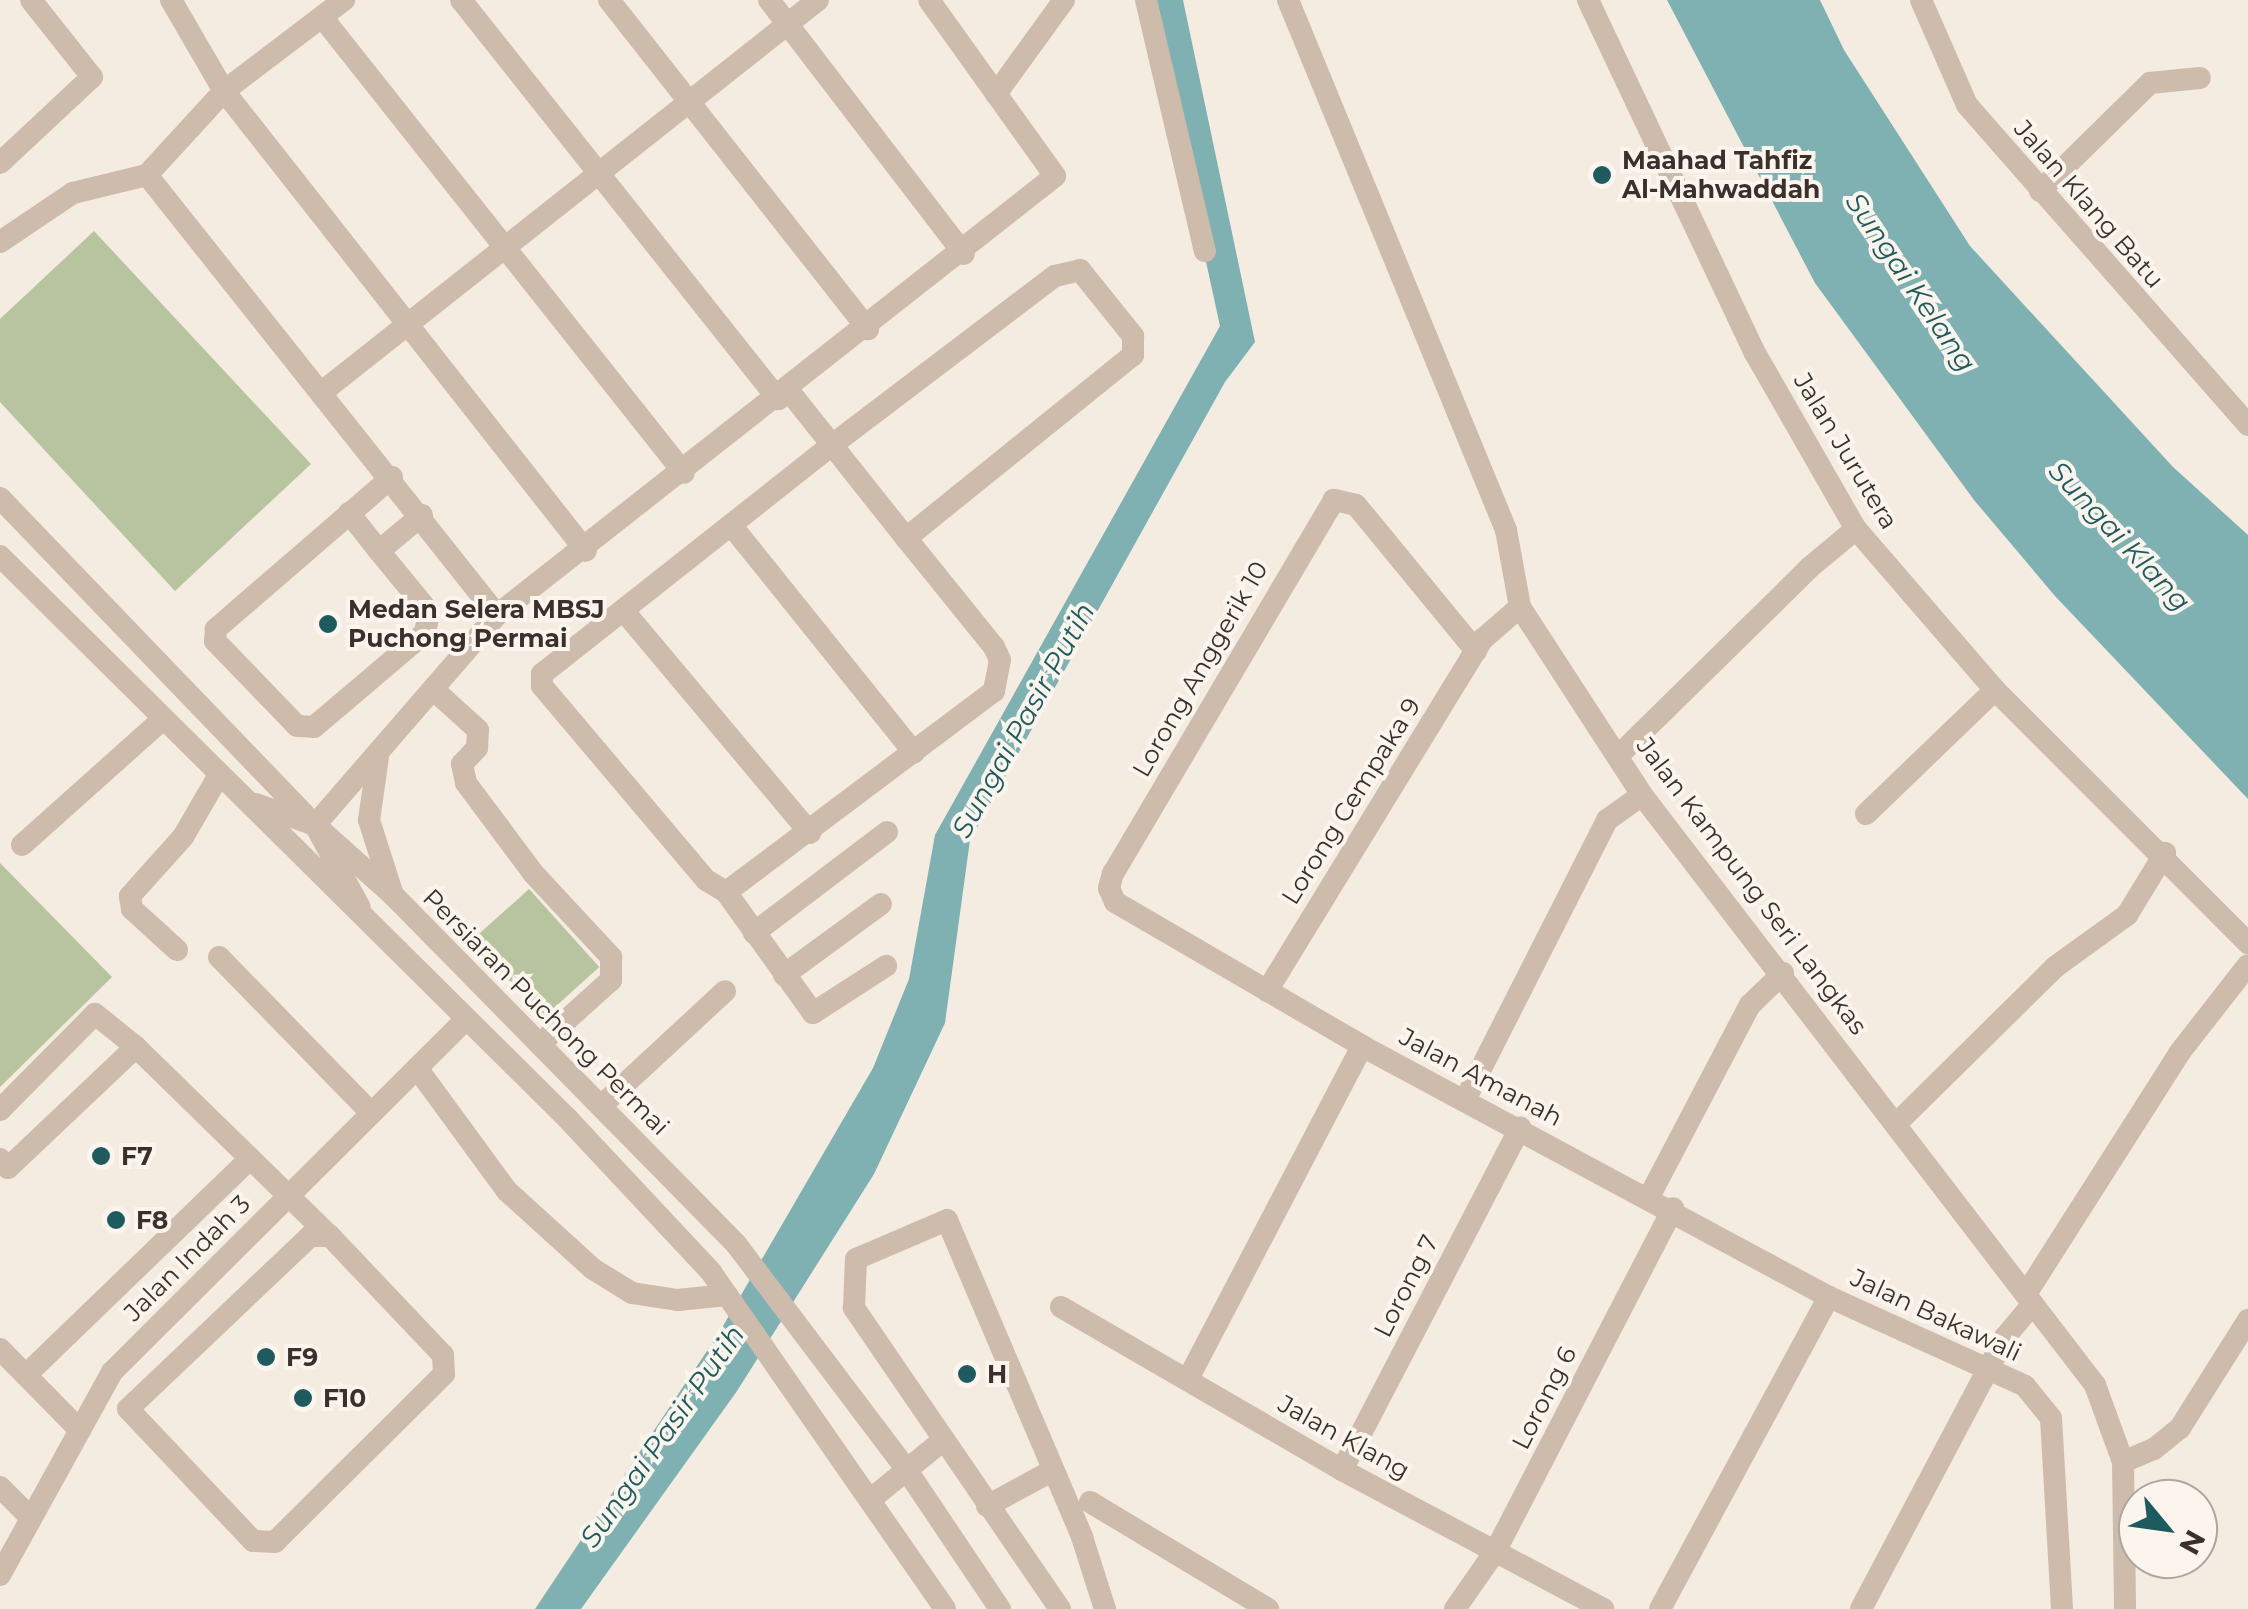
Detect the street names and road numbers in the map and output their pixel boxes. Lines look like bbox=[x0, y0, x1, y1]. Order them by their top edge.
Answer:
street label: Jalan Klang Batu bbox=[2008, 114, 2170, 294]
street label: Jalan Jurutera bbox=[1788, 367, 1904, 535]
street label: Lorong Anggerik 10 bbox=[1126, 556, 1274, 782]
street label: Lorong Cempaka 9 bbox=[1275, 692, 1427, 910]
street label: Jalan Kampung Seri Langkas bbox=[1631, 732, 1873, 1040]
street label: Persiaran Puchong Permai bbox=[417, 883, 675, 1141]
street label: Jalan Amanah bbox=[1395, 1022, 1567, 1132]
street label: Jalan Indah 3 bbox=[118, 1189, 256, 1327]
street label: Lorong 7 bbox=[1367, 1230, 1445, 1342]
street label: Jalan Bakawali bbox=[1846, 1262, 2026, 1368]
street label: Lorong 6 bbox=[1505, 1342, 1583, 1454]
street label: Jalan Klang bbox=[1273, 1389, 1415, 1485]

